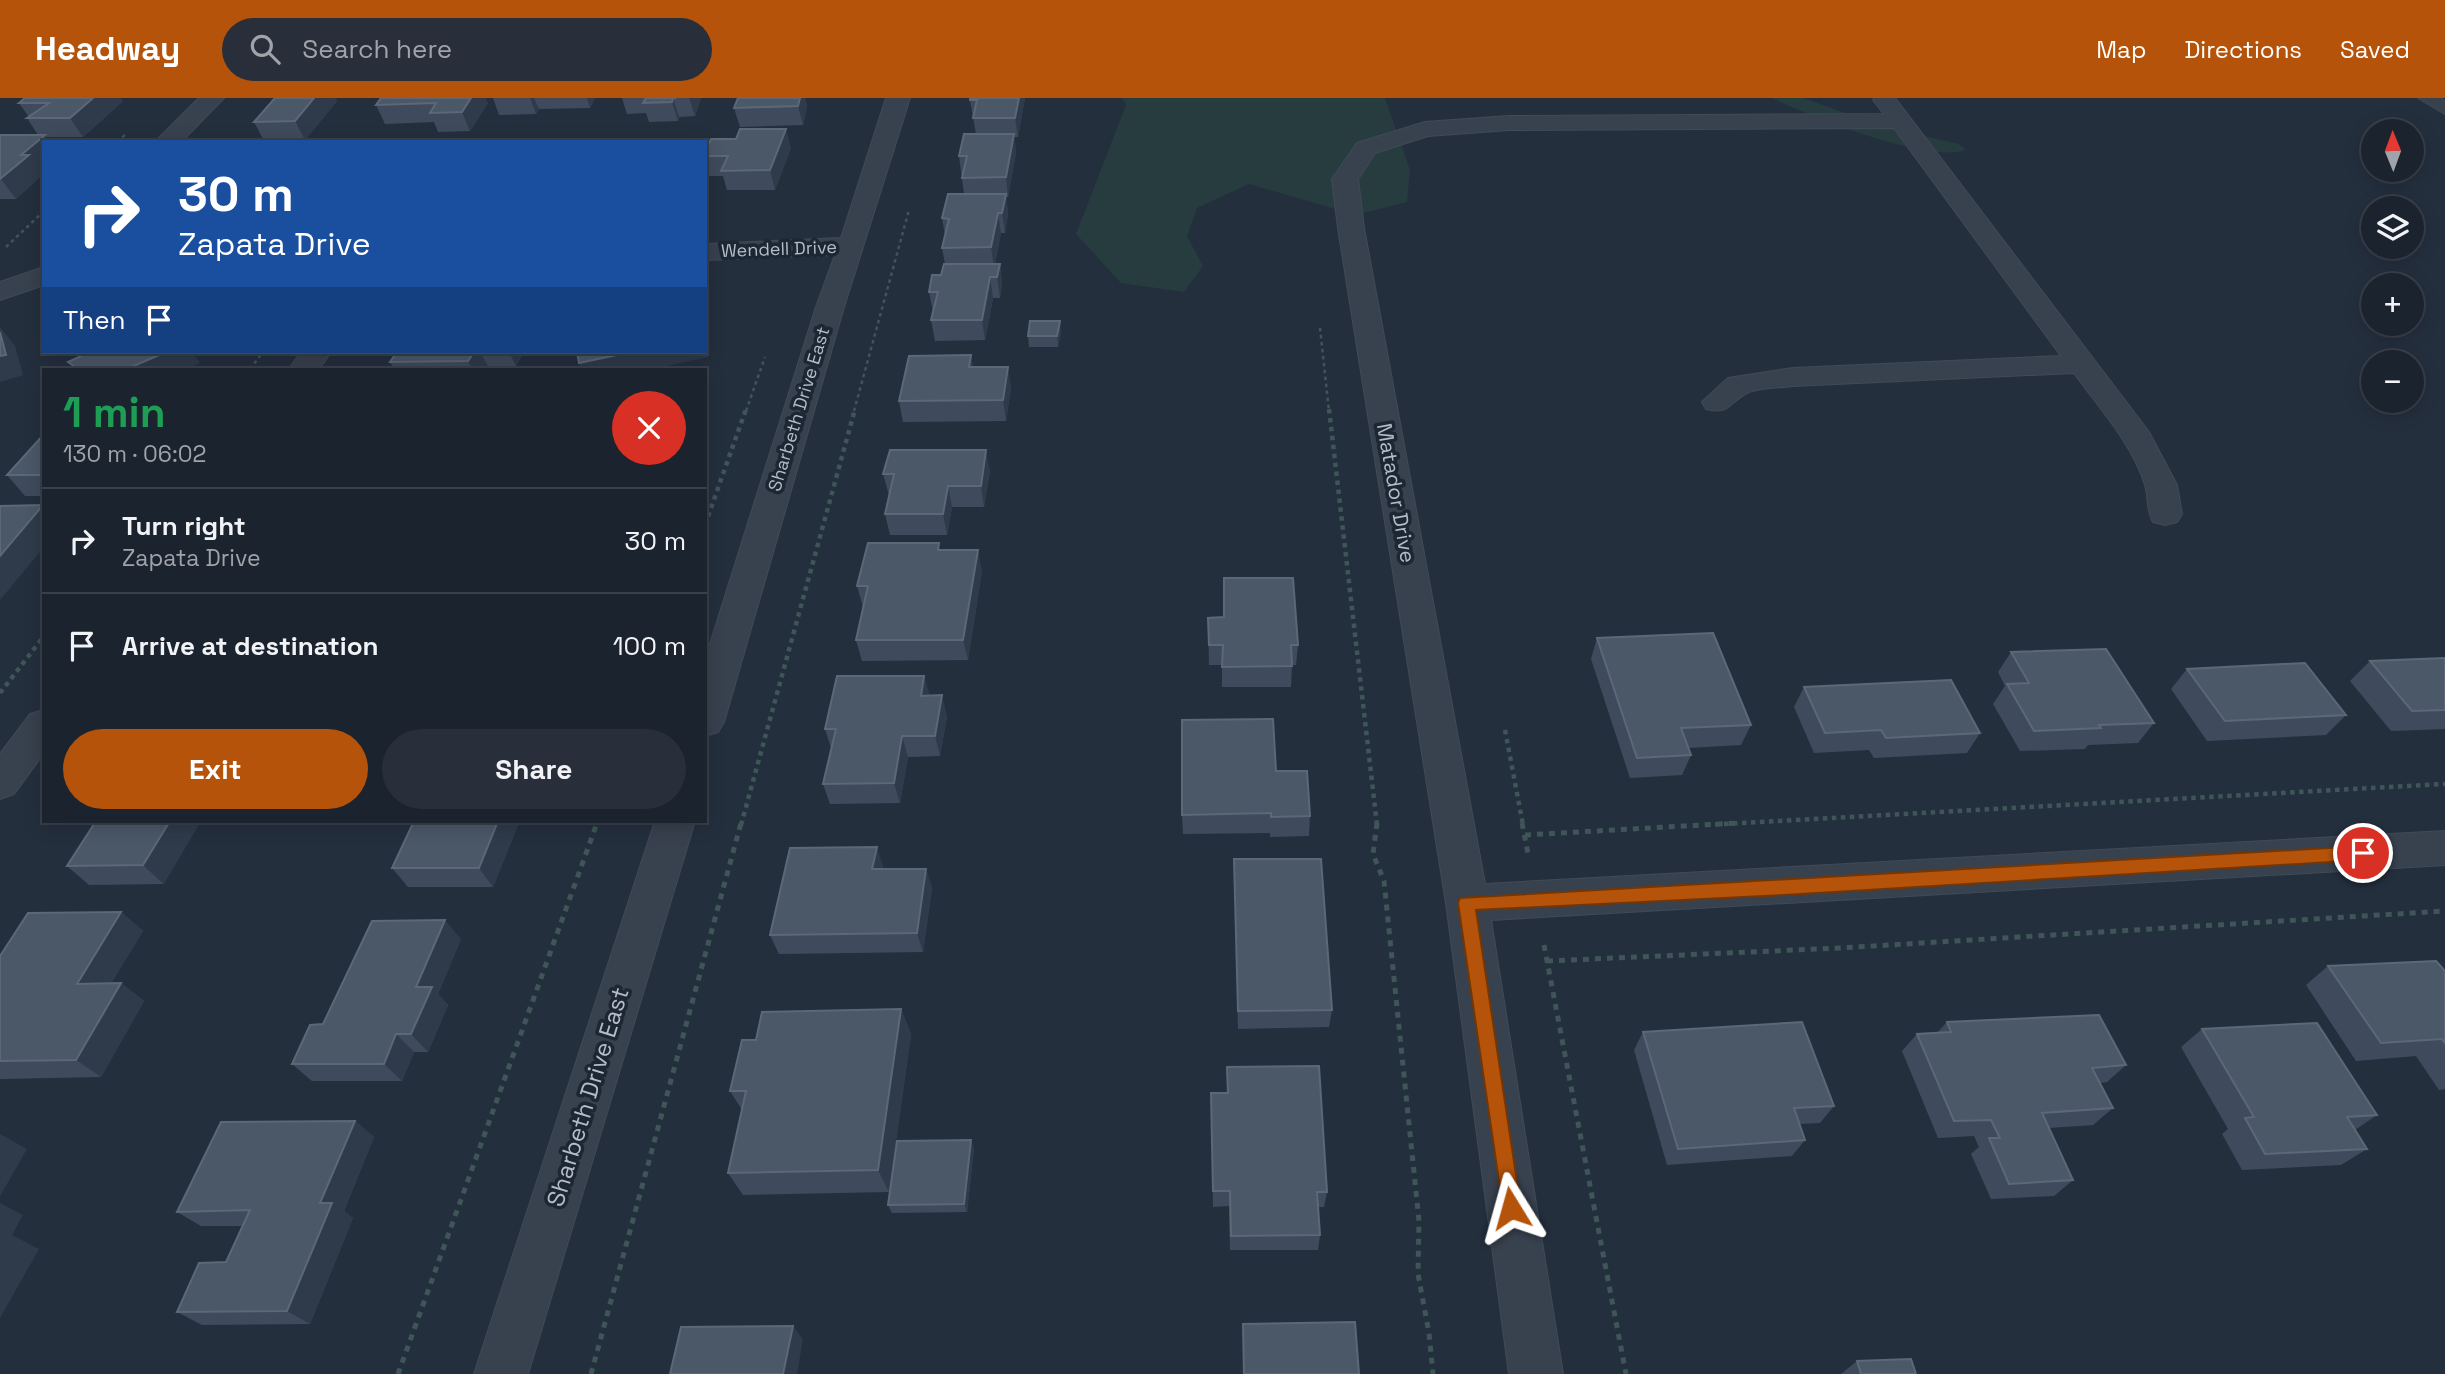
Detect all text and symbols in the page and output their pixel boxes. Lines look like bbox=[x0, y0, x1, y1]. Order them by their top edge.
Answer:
search box bbox=[222, 18, 712, 81]
text: Headway bbox=[35, 28, 180, 70]
icon: search bbox=[246, 30, 284, 68]
text: Search here bbox=[302, 32, 452, 66]
text: Map bbox=[2096, 34, 2146, 65]
text: Directions bbox=[2184, 34, 2302, 65]
text: Saved bbox=[2340, 34, 2410, 65]
north arrow bbox=[2361, 119, 2424, 182]
map controls bbox=[2361, 119, 2424, 413]
text: 30 m bbox=[178, 163, 294, 225]
icon: right bbox=[63, 168, 154, 259]
button: layers bbox=[2361, 196, 2424, 259]
text: Zapata Drive bbox=[178, 224, 371, 264]
street label: Wendell Drive bbox=[721, 235, 837, 262]
button: + bbox=[2361, 273, 2424, 336]
icon: arrive bbox=[140, 301, 178, 339]
text: Then bbox=[63, 303, 126, 337]
street label: Sharbeth Drive East bbox=[763, 324, 834, 494]
button: − bbox=[2361, 350, 2424, 413]
text: 1 min bbox=[63, 386, 166, 439]
button: close bbox=[612, 391, 686, 465]
street label: Matador Drive bbox=[1371, 421, 1422, 565]
text: 130 m · 06:02 bbox=[63, 439, 206, 469]
text: Turn right bbox=[122, 509, 246, 543]
icon: right bbox=[63, 522, 101, 560]
text: 30 m bbox=[625, 524, 686, 558]
text: Zapata Drive bbox=[122, 543, 261, 573]
icon: arrive bbox=[63, 627, 101, 665]
text: Arrive at destination bbox=[122, 629, 379, 663]
text: 100 m bbox=[613, 629, 686, 663]
button: Exit bbox=[63, 729, 368, 809]
button: Share bbox=[382, 729, 686, 809]
pin bbox=[2333, 823, 2393, 883]
icon: arrive bbox=[2344, 834, 2382, 872]
street label: Sharbeth Drive East bbox=[539, 983, 636, 1210]
position arrow bbox=[1474, 1171, 1548, 1245]

